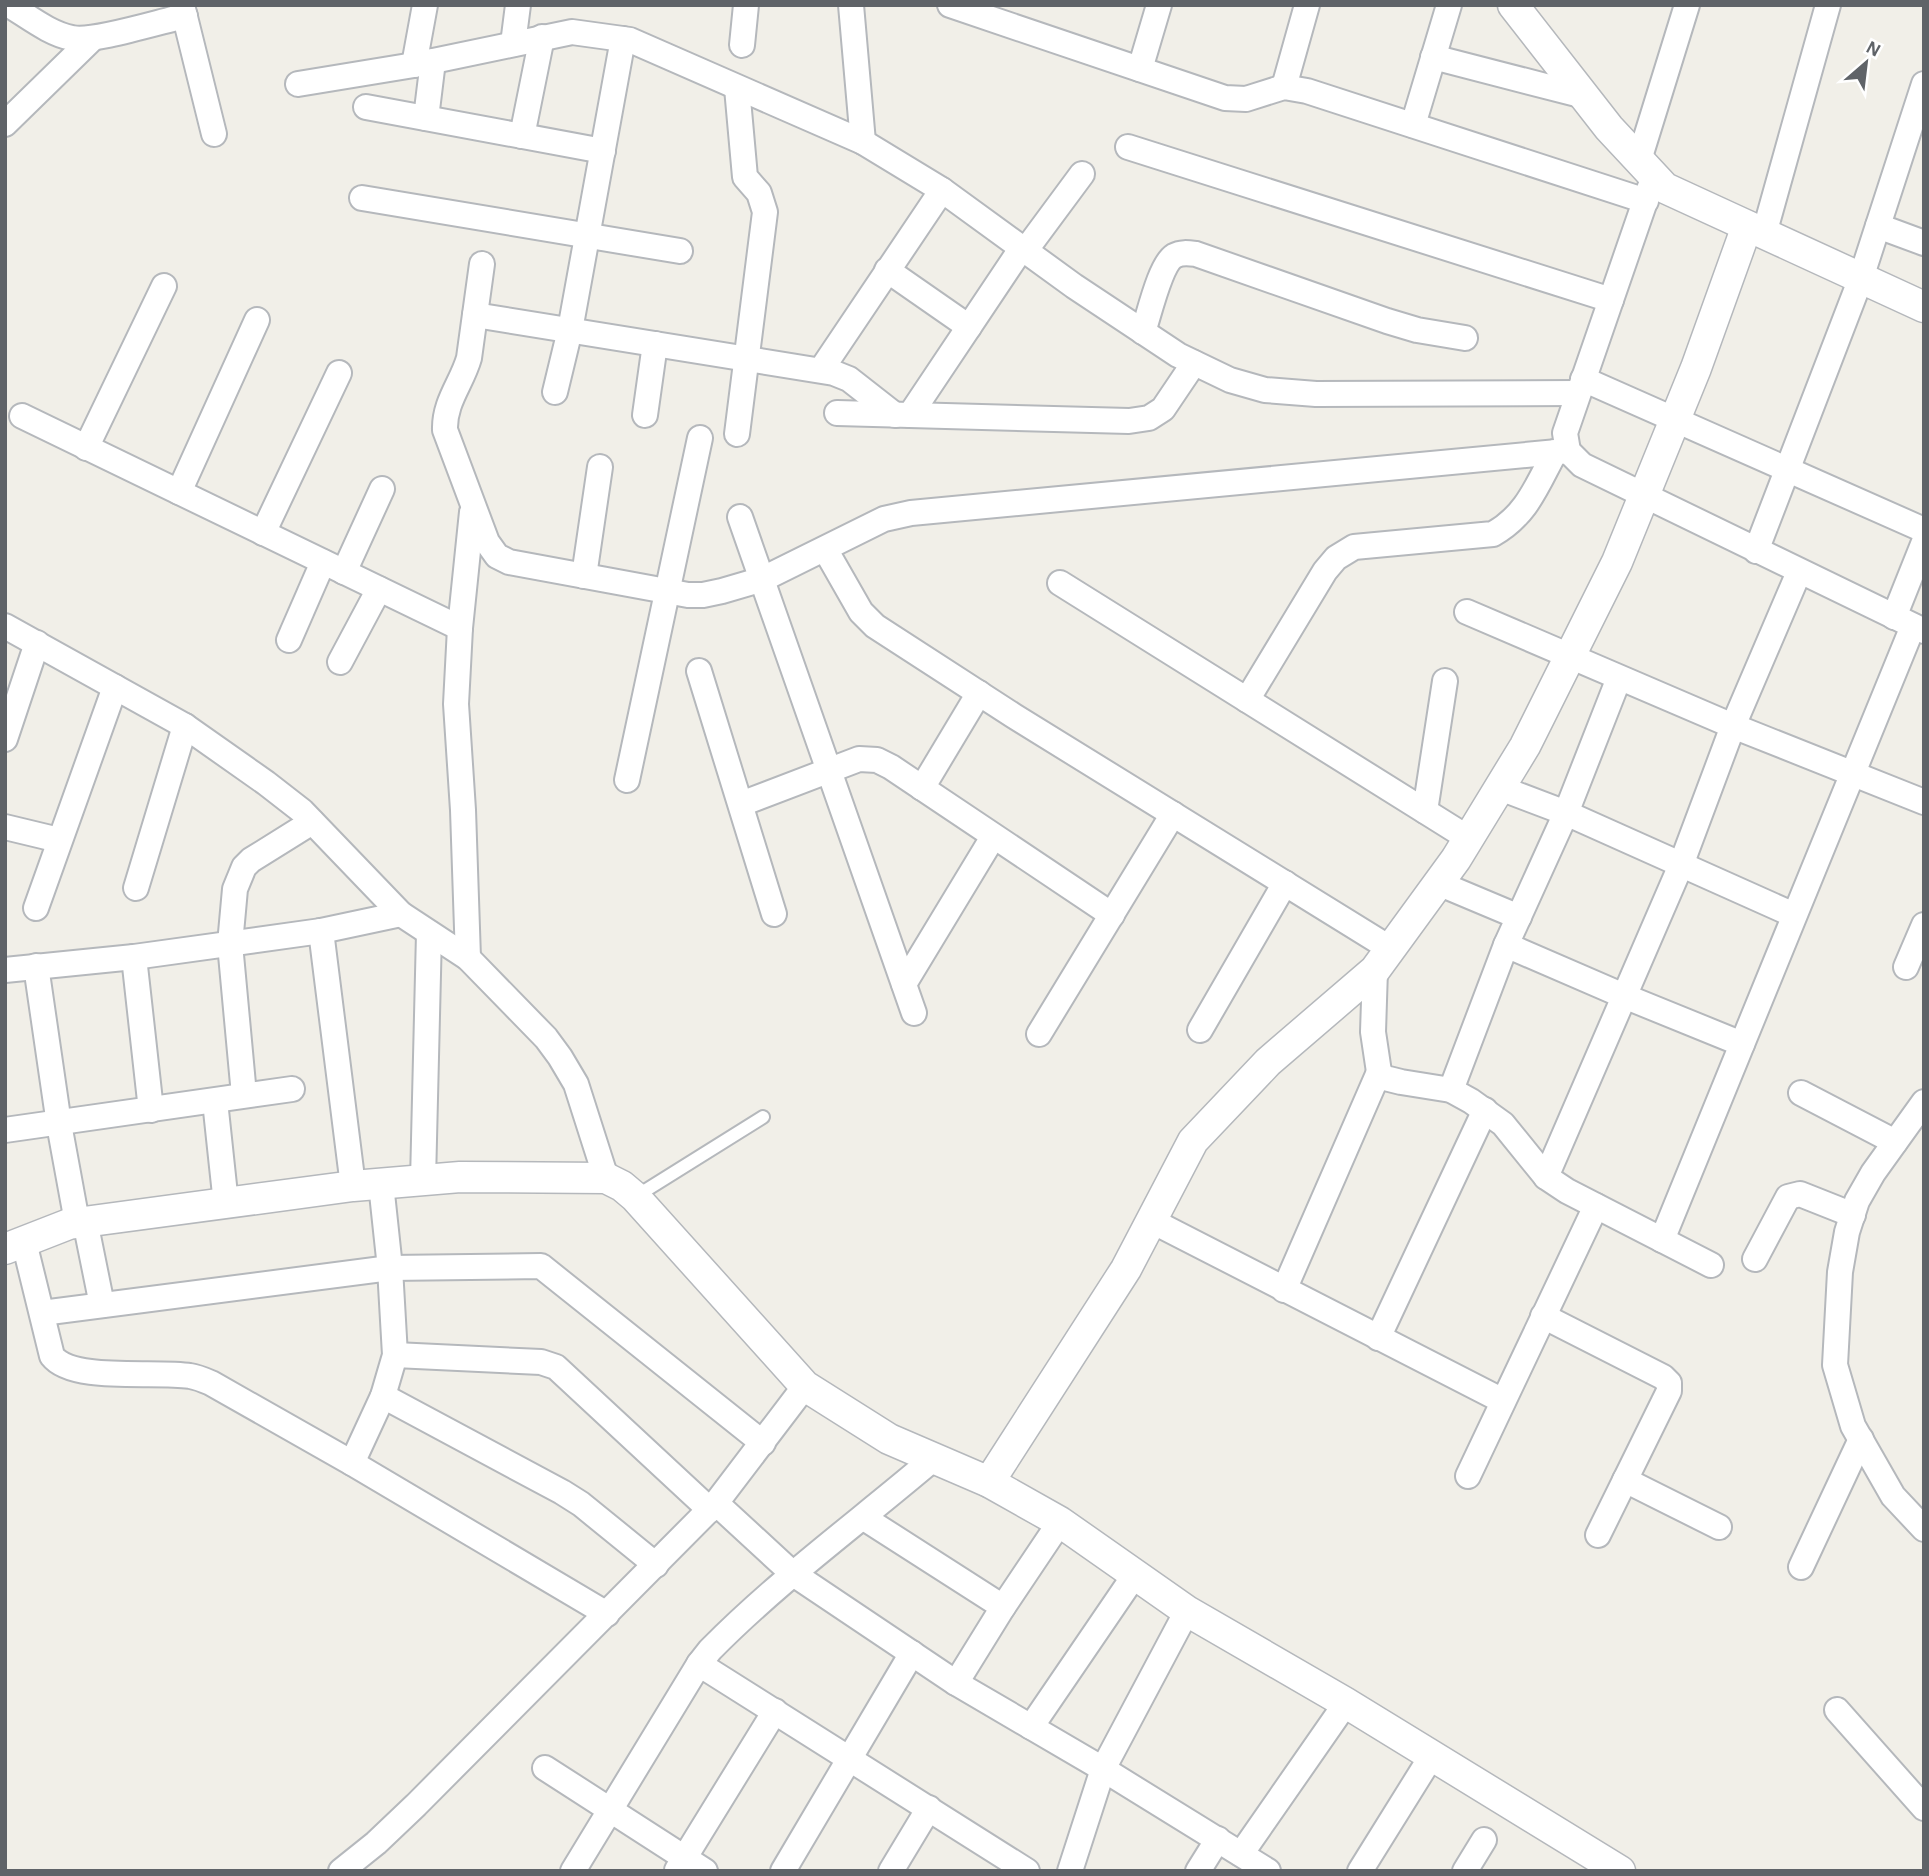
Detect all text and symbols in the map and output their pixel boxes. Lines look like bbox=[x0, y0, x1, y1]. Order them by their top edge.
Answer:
north arrow bbox=[1831, 28, 1901, 98]
text: N bbox=[1863, 38, 1884, 61]

